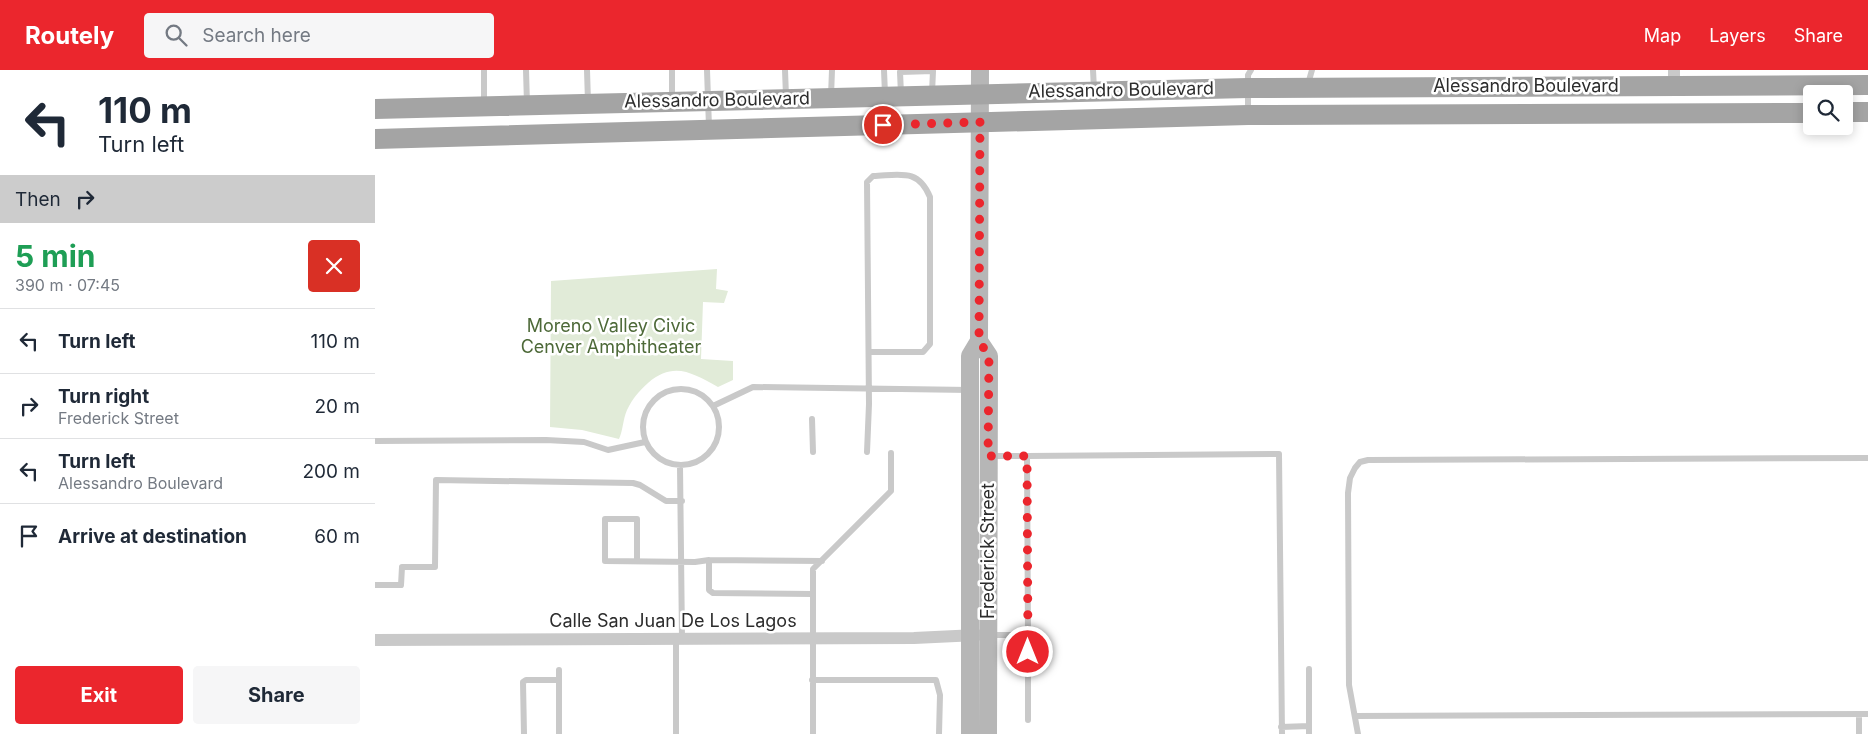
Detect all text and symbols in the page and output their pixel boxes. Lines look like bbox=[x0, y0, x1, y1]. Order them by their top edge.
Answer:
search box bbox=[144, 13, 494, 58]
text: Routely bbox=[25, 21, 114, 50]
icon: search bbox=[162, 21, 190, 49]
text: Search here bbox=[202, 24, 311, 47]
text: Map bbox=[1644, 25, 1681, 46]
text: Layers bbox=[1709, 25, 1766, 46]
text: Share bbox=[1794, 25, 1843, 46]
street label: Alessandro Boulevard bbox=[1433, 75, 1619, 96]
street label: Alessandro Boulevard bbox=[1028, 77, 1214, 102]
map controls bbox=[1803, 85, 1853, 135]
button: search bbox=[1803, 85, 1853, 135]
street label: Alessandro Boulevard bbox=[624, 87, 810, 112]
text: 110 m bbox=[98, 89, 192, 131]
icon: left bbox=[15, 90, 80, 155]
pin bbox=[862, 104, 904, 146]
icon: arrive bbox=[869, 111, 897, 139]
text: Turn left bbox=[98, 131, 184, 157]
icon: right bbox=[71, 185, 99, 213]
text: Then bbox=[15, 188, 61, 211]
text: 5 min bbox=[15, 238, 95, 274]
button: close bbox=[308, 240, 360, 292]
text: 390 m · 07:45 bbox=[15, 275, 120, 295]
park label: Moreno Valley Civic Cenver Amphitheater bbox=[521, 315, 702, 357]
icon: left bbox=[15, 327, 43, 355]
text: Turn left bbox=[58, 330, 136, 353]
text: 110 m bbox=[311, 330, 360, 353]
text: Turn right bbox=[58, 385, 149, 408]
icon: right bbox=[15, 392, 43, 420]
text: 20 m bbox=[314, 395, 360, 418]
text: Frederick Street bbox=[58, 408, 179, 428]
text: Turn left bbox=[58, 450, 136, 473]
icon: left bbox=[15, 457, 43, 485]
text: 200 m bbox=[302, 460, 360, 483]
text: Alessandro Boulevard bbox=[58, 473, 223, 493]
street label: Frederick Street bbox=[977, 483, 998, 619]
icon: arrive bbox=[15, 522, 43, 550]
text: Arrive at destination bbox=[58, 525, 247, 548]
text: 60 m bbox=[314, 525, 360, 548]
street label: Calle San Juan De Los Lagos bbox=[549, 610, 797, 631]
position arrow bbox=[1001, 625, 1053, 677]
button: Exit bbox=[15, 666, 183, 724]
button: Share bbox=[193, 666, 360, 724]

